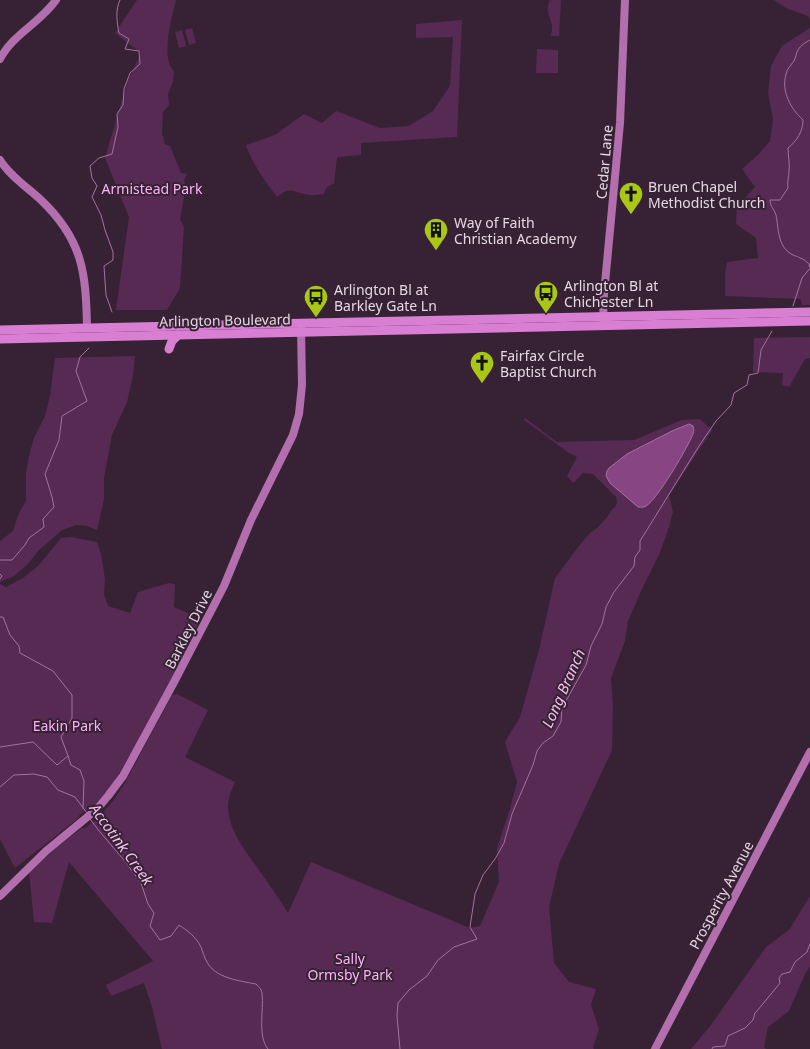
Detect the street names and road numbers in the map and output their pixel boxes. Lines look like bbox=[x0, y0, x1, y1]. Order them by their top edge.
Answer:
street label: Cedar Lane bbox=[591, 124, 617, 200]
street label: Arlington Boulevard bbox=[159, 309, 291, 331]
street label: Barkley Drive bbox=[160, 586, 216, 672]
street label: Prosperity Avenue bbox=[684, 837, 758, 952]

